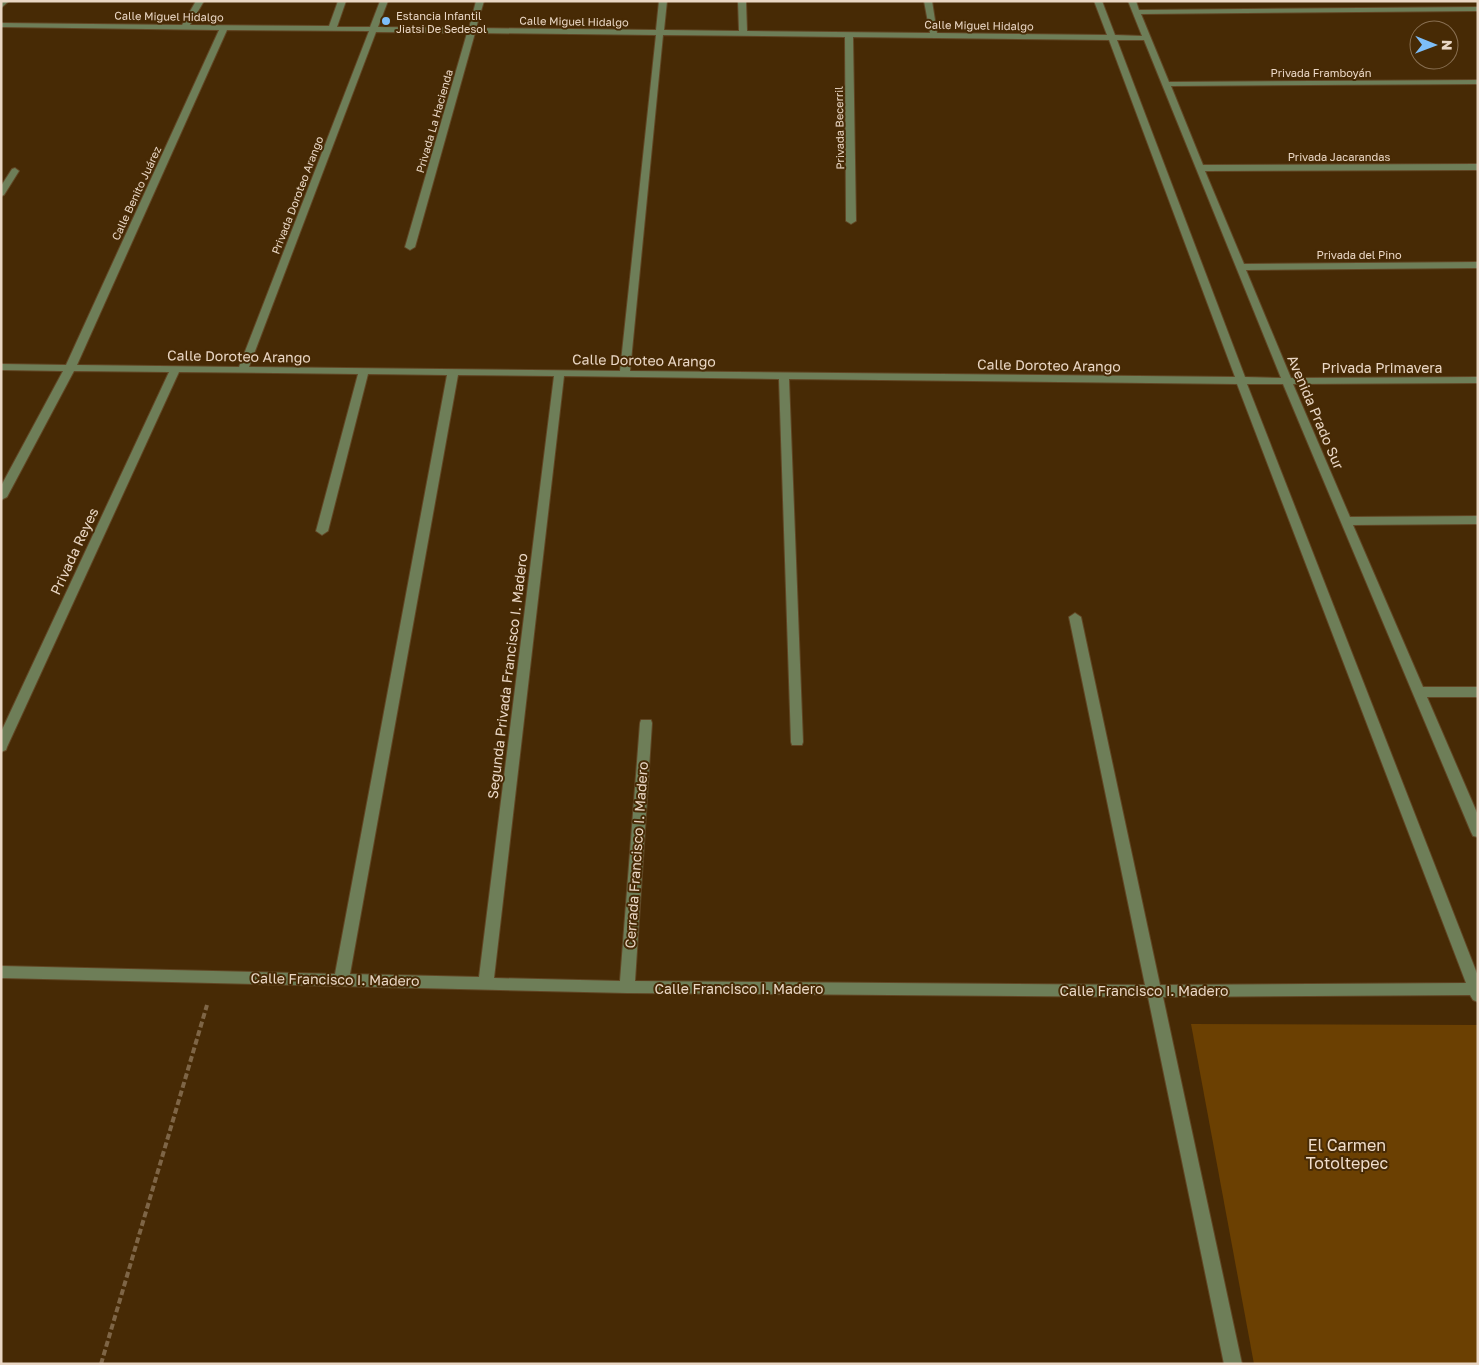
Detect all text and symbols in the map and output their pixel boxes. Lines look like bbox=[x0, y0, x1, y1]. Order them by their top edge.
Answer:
street label: Calle Miguel Hidalgo bbox=[114, 9, 224, 23]
place label: Estancia Infantil Jiatsi De Sedesol bbox=[396, 9, 487, 35]
street label: Calle Miguel Hidalgo bbox=[519, 14, 629, 28]
marker: Estancia Infantil Jiatsi De Sedesol bbox=[380, 15, 392, 27]
street label: Calle Miguel Hidalgo bbox=[924, 18, 1034, 32]
north arrow bbox=[1409, 20, 1459, 70]
text: N bbox=[1439, 40, 1456, 51]
street label: Privada Framboyán bbox=[1271, 66, 1371, 79]
street label: Privada La Hacienda bbox=[413, 68, 455, 174]
street label: Privada Becerril bbox=[832, 86, 846, 170]
street label: Privada Doroteo Arango bbox=[268, 134, 326, 256]
street label: Calle Benito Juárez bbox=[109, 144, 164, 242]
street label: Privada Jacarandas bbox=[1288, 150, 1391, 163]
street label: Privada del Pino bbox=[1316, 248, 1402, 261]
street label: Calle Doroteo Arango bbox=[167, 346, 311, 366]
street label: Calle Doroteo Arango bbox=[572, 350, 716, 370]
street label: Avenida Prado Sur bbox=[1284, 352, 1348, 472]
street label: Calle Doroteo Arango bbox=[977, 355, 1121, 375]
street label: Privada Primavera bbox=[1321, 359, 1443, 376]
street label: Privada Reyes bbox=[46, 505, 102, 597]
street label: Segunda Privada Francisco I. Madero bbox=[483, 552, 531, 800]
street label: Cerrada Francisco I. Madero bbox=[621, 761, 651, 949]
street label: Calle Francisco I. Madero bbox=[250, 969, 420, 989]
street label: Calle Francisco I. Madero bbox=[655, 980, 823, 997]
street label: Calle Francisco I. Madero bbox=[1060, 982, 1228, 999]
park label: El Carmen Totoltepec bbox=[1306, 1135, 1388, 1173]

